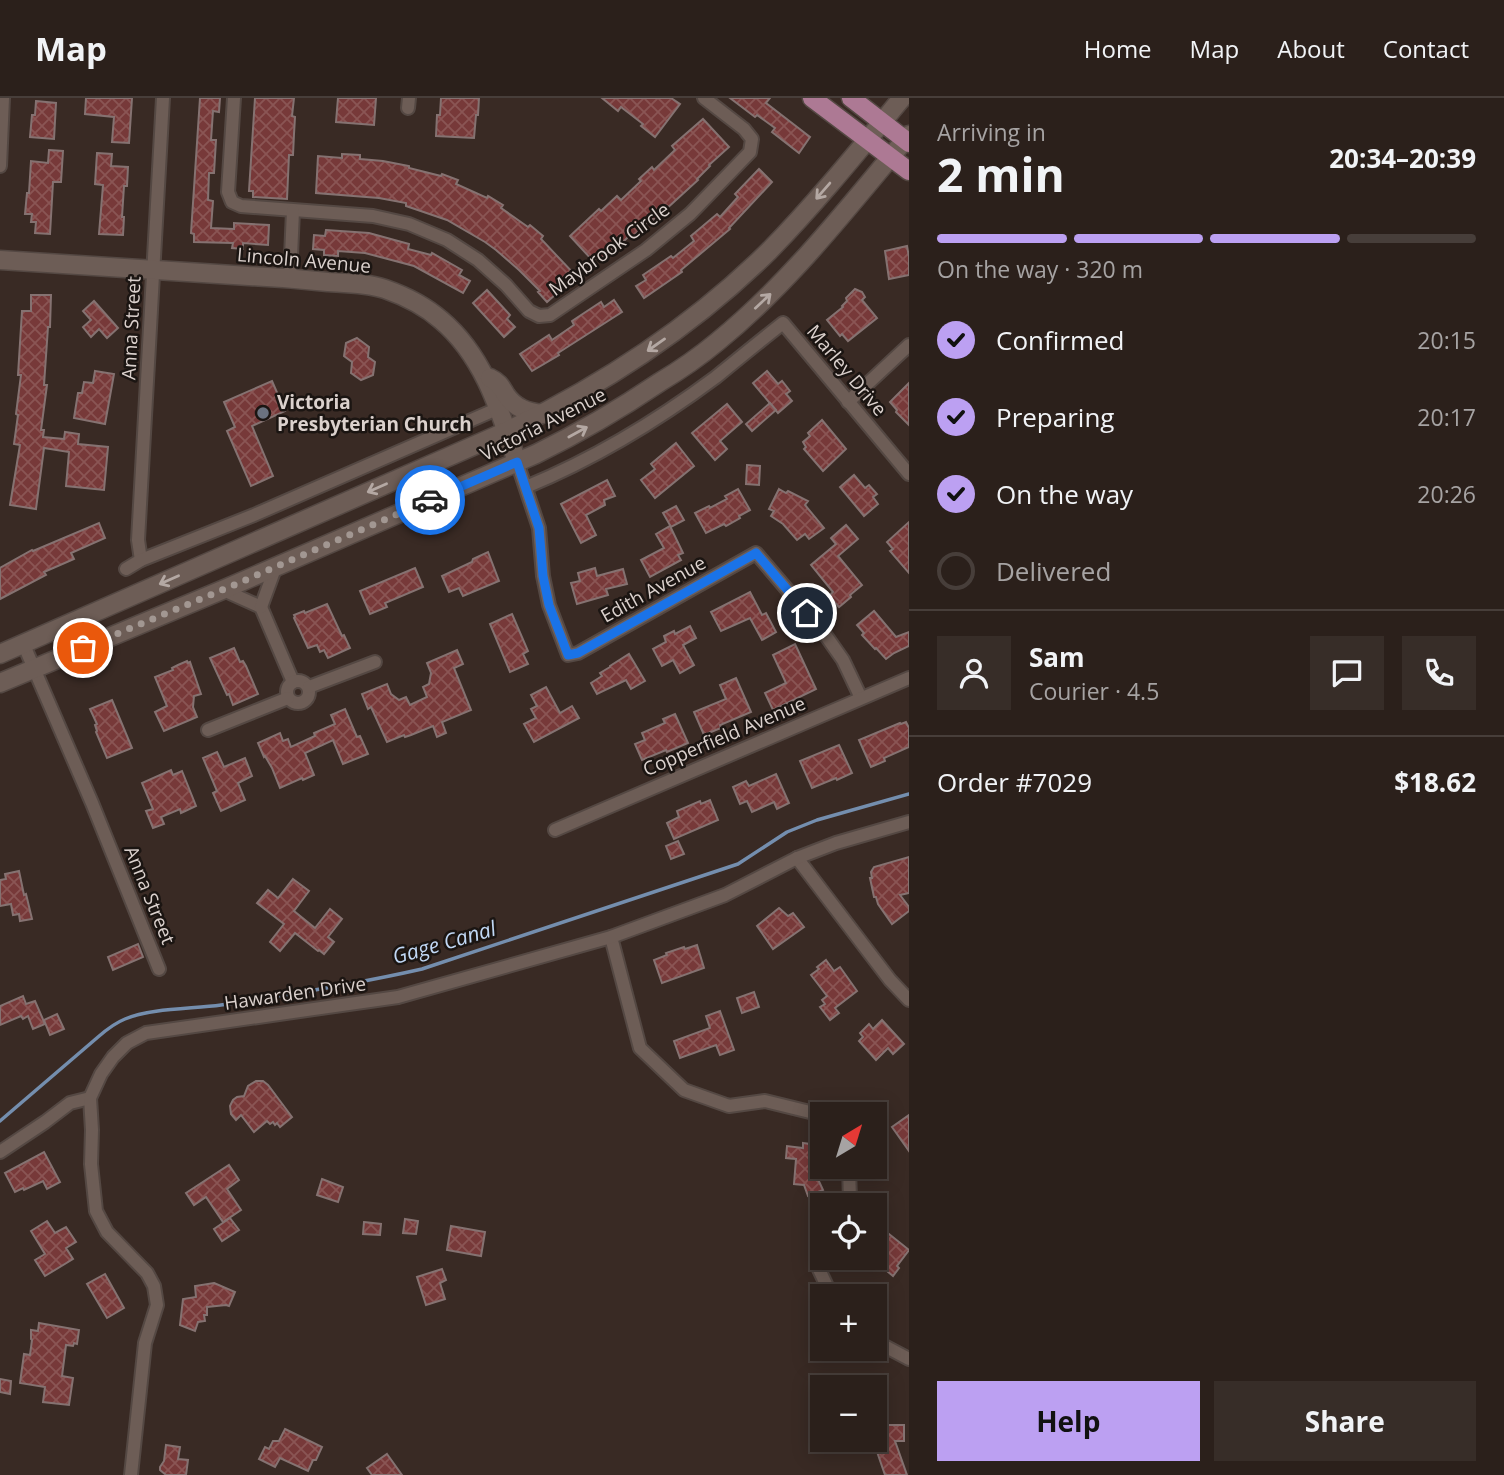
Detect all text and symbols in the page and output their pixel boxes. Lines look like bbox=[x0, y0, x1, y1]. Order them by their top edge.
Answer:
text: Map bbox=[35, 26, 107, 71]
text: Home bbox=[1084, 32, 1152, 65]
text: Map bbox=[1190, 32, 1239, 65]
text: About bbox=[1277, 32, 1345, 65]
text: Contact bbox=[1383, 32, 1469, 65]
text: Arriving in bbox=[937, 116, 1046, 148]
text: 20:34–20:39 bbox=[1329, 140, 1476, 176]
text: 2 min bbox=[937, 143, 1065, 205]
one-way arrow bbox=[815, 182, 831, 200]
street label: Maybrook Circle bbox=[543, 196, 675, 302]
street label: Lincoln Avenue bbox=[236, 241, 372, 279]
text: On the way · 320 m bbox=[937, 253, 1143, 285]
street label: Anna Street bbox=[115, 275, 147, 381]
one-way arrow bbox=[754, 292, 771, 309]
street label: Marley Drive bbox=[801, 319, 893, 421]
icon: check bbox=[937, 321, 975, 359]
text: Confirmed bbox=[996, 322, 1124, 358]
text: 20:15 bbox=[1417, 324, 1476, 356]
one-way arrow bbox=[647, 338, 666, 352]
street label: Victoria Avenue bbox=[476, 381, 610, 467]
place label: Victoria Presbyterian Church bbox=[277, 389, 472, 437]
icon: check bbox=[937, 398, 975, 436]
text: Preparing bbox=[996, 399, 1114, 435]
text: 20:17 bbox=[1417, 401, 1476, 433]
marker: Victoria Presbyterian Church bbox=[255, 405, 271, 421]
one-way arrow bbox=[568, 425, 588, 439]
courier bbox=[395, 465, 465, 535]
icon: check bbox=[937, 475, 975, 513]
text: On the way bbox=[996, 476, 1133, 512]
text: 20:26 bbox=[1417, 478, 1476, 510]
icon: car bbox=[411, 481, 449, 519]
one-way arrow bbox=[367, 482, 388, 495]
street label: Edith Avenue bbox=[596, 549, 710, 629]
text: Delivered bbox=[996, 553, 1111, 589]
one-way arrow bbox=[159, 574, 180, 587]
pin bbox=[777, 583, 837, 643]
icon: home bbox=[788, 594, 826, 632]
pin bbox=[53, 618, 113, 678]
icon: bag bbox=[64, 629, 102, 667]
button: person bbox=[937, 636, 1011, 710]
button: chat bbox=[1310, 636, 1384, 710]
button: phone bbox=[1402, 636, 1476, 710]
text: Sam bbox=[1029, 639, 1085, 675]
text: Courier · 4.5 bbox=[1029, 675, 1159, 707]
street label: Copperfield Avenue bbox=[639, 690, 809, 782]
text: Order #7029 bbox=[937, 764, 1092, 800]
text: $18.62 bbox=[1394, 764, 1476, 800]
street label: Anna Street bbox=[118, 842, 182, 948]
water label: Gage Canal bbox=[389, 914, 500, 970]
street label: Hawarden Drive bbox=[222, 970, 368, 1016]
north arrow bbox=[810, 1102, 887, 1180]
map controls bbox=[810, 1102, 887, 1452]
button: locate bbox=[810, 1193, 887, 1270]
button: + bbox=[810, 1284, 887, 1361]
button: − bbox=[810, 1375, 887, 1452]
button: Help bbox=[937, 1381, 1200, 1461]
button: Share bbox=[1214, 1381, 1476, 1461]

